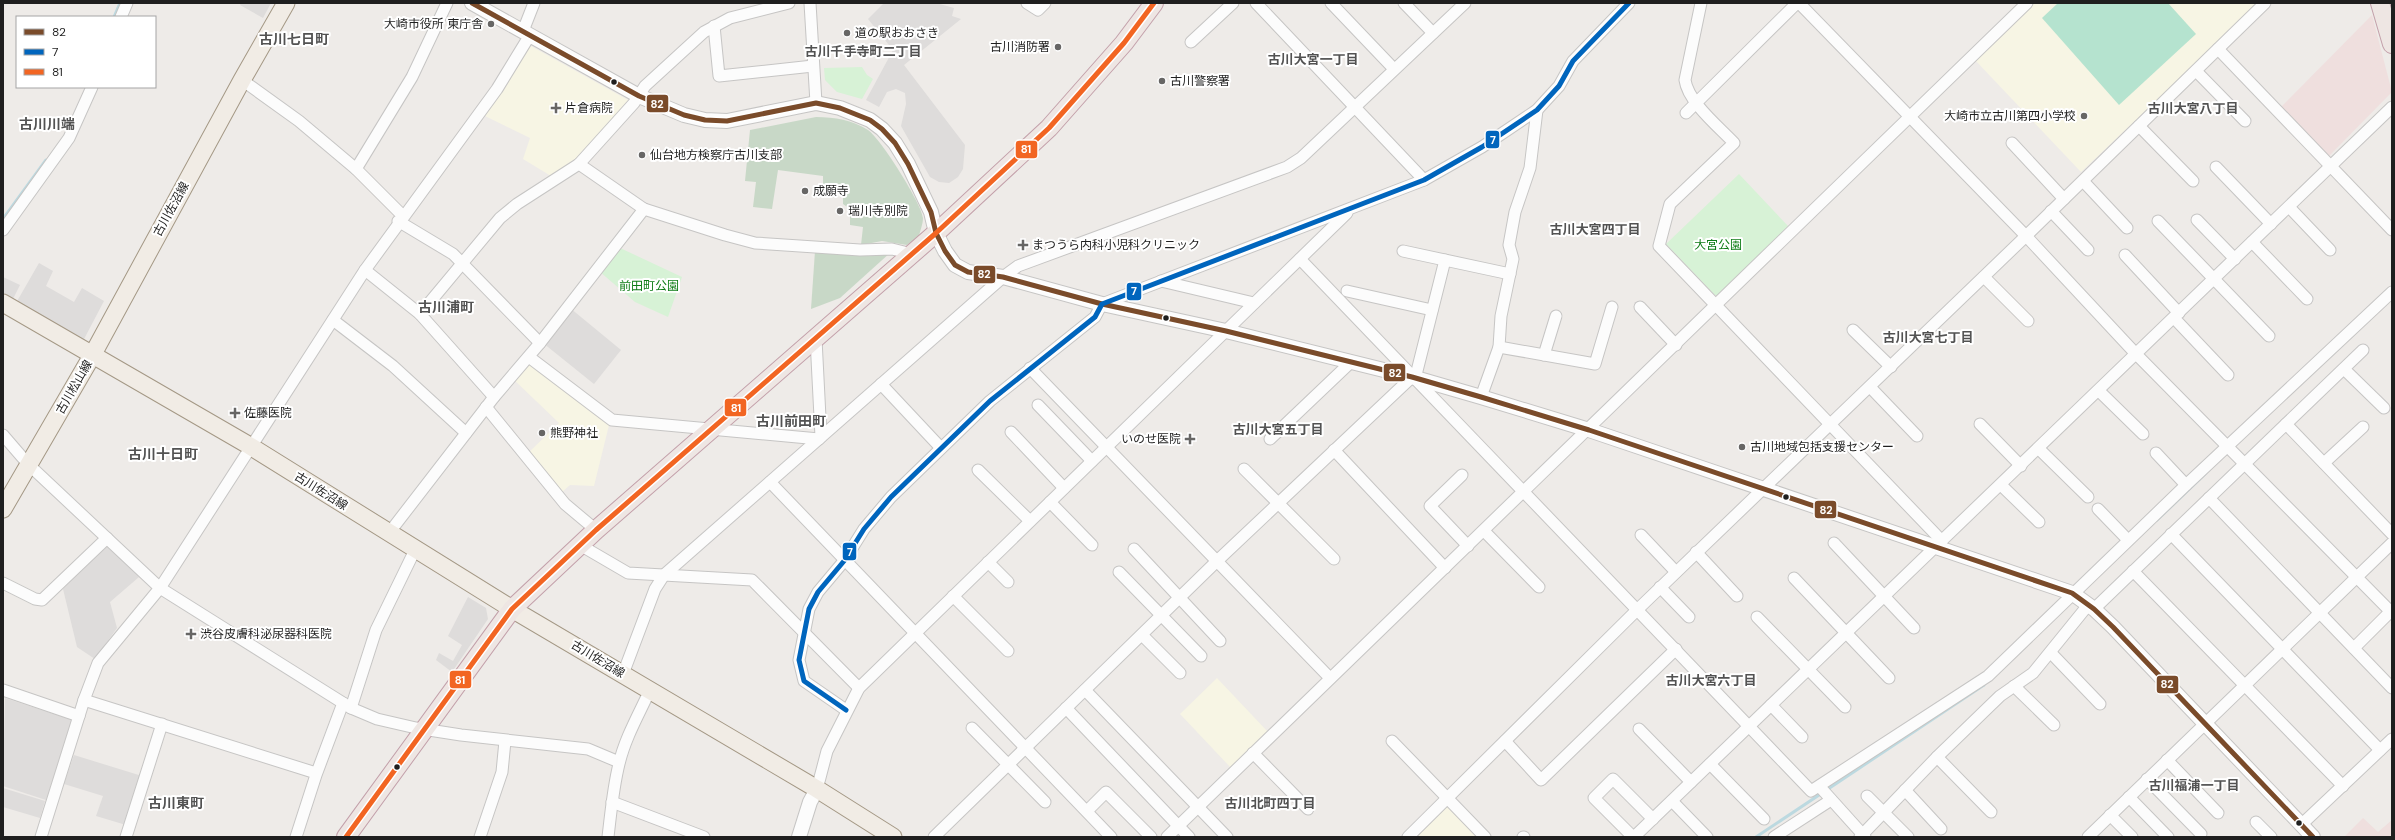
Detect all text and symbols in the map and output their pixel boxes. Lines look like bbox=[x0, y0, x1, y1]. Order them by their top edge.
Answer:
legend bbox=[16, 16, 156, 88]
place label: 大崎市役所 東庁舎 bbox=[384, 16, 483, 32]
marker: 大崎市役所 東庁舎 bbox=[486, 19, 496, 29]
text: 82 bbox=[52, 24, 66, 40]
place label: 道の駅おおさき bbox=[855, 25, 939, 41]
marker: 道の駅おおさき bbox=[842, 28, 852, 38]
district label: 古川七日町 bbox=[259, 30, 329, 48]
place label: 古川消防署 bbox=[990, 39, 1050, 55]
marker: 古川消防署 bbox=[1053, 42, 1063, 52]
district label: 古川千手寺町二丁目 bbox=[804, 43, 922, 60]
text: 7 bbox=[52, 44, 58, 60]
district label: 古川大宮一丁目 bbox=[1267, 51, 1359, 68]
text: 81 bbox=[52, 64, 63, 80]
place label: 古川警察署 bbox=[1170, 73, 1230, 89]
marker: 古川警察署 bbox=[1157, 76, 1167, 86]
unlabelled marker bbox=[609, 77, 619, 87]
line badge: 82 bbox=[646, 94, 669, 113]
text: 82 bbox=[650, 97, 664, 111]
place label: 片倉病院 bbox=[565, 100, 613, 116]
district label: 古川大宮八丁目 bbox=[2147, 100, 2239, 117]
marker: 片倉病院 bbox=[550, 102, 562, 114]
place label: 大崎市立古川第四小学校 bbox=[1944, 108, 2076, 124]
marker: 大崎市立古川第四小学校 bbox=[2079, 111, 2089, 121]
district label: 古川川端 bbox=[19, 115, 75, 133]
line badge: 7 bbox=[1485, 130, 1500, 149]
text: 7 bbox=[1490, 133, 1496, 147]
line badge: 81 bbox=[1015, 140, 1038, 159]
text: 81 bbox=[1021, 142, 1031, 156]
place label: 仙台地方検察庁古川支部 bbox=[650, 147, 782, 163]
marker: 仙台地方検察庁古川支部 bbox=[637, 150, 647, 160]
street label: 古川佐沼線 bbox=[149, 179, 193, 239]
place label: 成願寺 bbox=[813, 183, 849, 199]
marker: 成願寺 bbox=[800, 186, 810, 196]
place label: 瑞川寺別院 bbox=[848, 203, 908, 219]
marker: 瑞川寺別院 bbox=[835, 206, 845, 216]
district label: 古川大宮四丁目 bbox=[1549, 221, 1641, 238]
place label: まつうら内科小児科クリニック bbox=[1032, 237, 1200, 253]
park label: 大宮公園 bbox=[1694, 237, 1742, 253]
marker: まつうら内科小児科クリニック bbox=[1017, 239, 1029, 251]
line badge: 82 bbox=[973, 265, 996, 284]
text: 82 bbox=[977, 267, 991, 281]
park label: 前田町公園 bbox=[619, 278, 679, 294]
line badge: 7 bbox=[1126, 282, 1142, 301]
text: 7 bbox=[1131, 284, 1137, 298]
district label: 古川浦町 bbox=[418, 298, 474, 316]
unlabelled marker bbox=[1161, 313, 1171, 323]
district label: 古川大宮七丁目 bbox=[1882, 329, 1974, 346]
street label: 古川松山線 bbox=[52, 357, 96, 417]
line badge: 82 bbox=[1383, 363, 1406, 382]
text: 82 bbox=[1388, 366, 1402, 380]
line badge: 81 bbox=[724, 398, 747, 417]
text: 81 bbox=[731, 401, 741, 415]
place label: 佐藤医院 bbox=[244, 405, 292, 421]
marker: 佐藤医院 bbox=[229, 407, 241, 419]
district label: 古川前田町 bbox=[756, 412, 826, 430]
district label: 古川大宮五丁目 bbox=[1232, 421, 1324, 438]
place label: 熊野神社 bbox=[550, 425, 598, 441]
marker: 熊野神社 bbox=[537, 428, 547, 438]
place label: いのせ医院 bbox=[1121, 431, 1181, 447]
marker: いのせ医院 bbox=[1184, 433, 1196, 445]
place label: 古川地域包括支援センター bbox=[1750, 439, 1894, 455]
marker: 古川地域包括支援センター bbox=[1737, 442, 1747, 452]
district label: 古川十日町 bbox=[128, 445, 198, 463]
street label: 古川佐沼線 bbox=[291, 468, 351, 514]
unlabelled marker bbox=[1781, 492, 1791, 502]
line badge: 82 bbox=[1814, 500, 1837, 519]
text: 82 bbox=[1819, 503, 1833, 517]
line badge: 7 bbox=[842, 542, 857, 561]
text: 7 bbox=[847, 545, 853, 559]
place label: 渋谷皮膚科泌尿器科医院 bbox=[200, 626, 332, 642]
marker: 渋谷皮膚科泌尿器科医院 bbox=[185, 628, 197, 640]
street label: 古川佐沼線 bbox=[568, 637, 628, 681]
line badge: 81 bbox=[449, 670, 472, 689]
district label: 古川大宮六丁目 bbox=[1665, 672, 1757, 689]
text: 81 bbox=[455, 673, 465, 687]
line badge: 82 bbox=[2156, 675, 2179, 694]
text: 82 bbox=[2160, 677, 2174, 691]
unlabelled marker bbox=[392, 762, 402, 772]
district label: 古川福浦一丁目 bbox=[2148, 777, 2240, 794]
district label: 古川東町 bbox=[148, 794, 204, 812]
district label: 古川北町四丁目 bbox=[1224, 795, 1316, 812]
unlabelled marker bbox=[2294, 818, 2304, 828]

